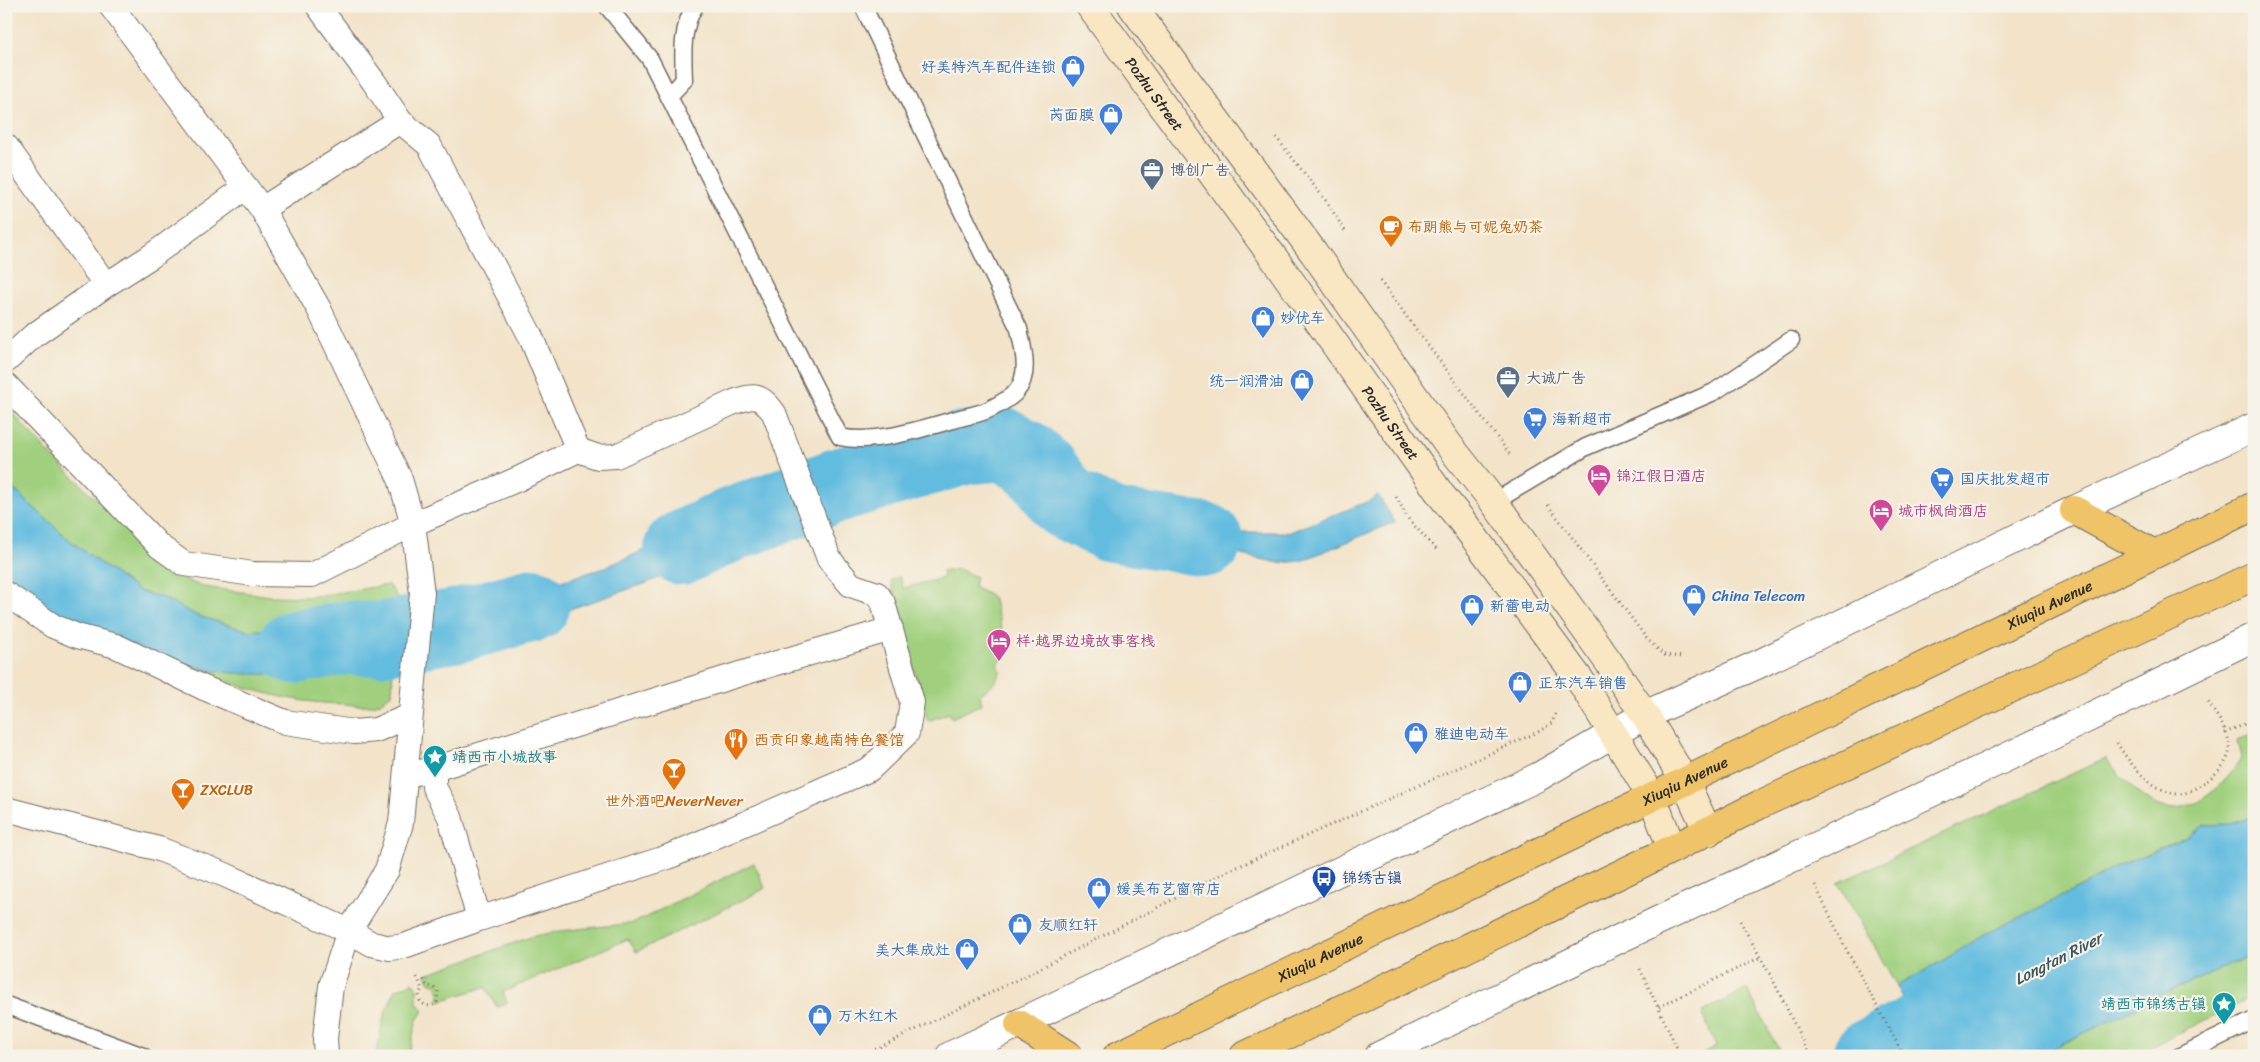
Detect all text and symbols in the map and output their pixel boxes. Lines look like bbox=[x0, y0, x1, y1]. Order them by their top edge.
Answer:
street label: Pozhu Street bbox=[1118, 51, 1191, 137]
place label: 好美特汽车配件连锁 bbox=[921, 54, 1056, 80]
shop icon: 好美特汽车配件连锁 bbox=[1060, 54, 1086, 88]
place label: 芮面膜 bbox=[1049, 102, 1095, 128]
shop icon: 芮面膜 bbox=[1098, 102, 1124, 136]
office icon: 博创广告 bbox=[1139, 157, 1165, 191]
place label: 博创广告 bbox=[1170, 157, 1230, 183]
cafe icon: 布朗熊与可妮兔奶茶 bbox=[1378, 214, 1404, 248]
place label: 布朗熊与可妮兔奶茶 bbox=[1408, 214, 1543, 240]
shop icon: 妙优车 bbox=[1250, 305, 1276, 339]
place label: 妙优车 bbox=[1280, 305, 1325, 331]
office icon: 大诚广告 bbox=[1495, 365, 1521, 399]
place label: 大诚广告 bbox=[1526, 365, 1586, 391]
place label: 统一润滑油 bbox=[1209, 368, 1284, 394]
shop icon: 统一润滑油 bbox=[1289, 368, 1315, 402]
street label: Pozhu Street bbox=[1355, 380, 1426, 466]
supermarket icon: 海新超市 bbox=[1522, 406, 1548, 440]
place label: 海新超市 bbox=[1552, 406, 1612, 432]
hotel icon: 锦江假日酒店 bbox=[1586, 463, 1612, 497]
place label: 锦江假日酒店 bbox=[1616, 463, 1706, 489]
supermarket icon: 国庆批发超市 bbox=[1929, 466, 1955, 500]
place label: 国庆批发超市 bbox=[1960, 466, 2050, 492]
hotel icon: 城市枫尚酒店 bbox=[1868, 498, 1894, 532]
place label: 城市枫尚酒店 bbox=[1898, 498, 1988, 524]
street label: Xiuqiu Avenue bbox=[2001, 573, 2097, 637]
shop icon: China Telecom bbox=[1681, 583, 1707, 617]
place label: China Telecom bbox=[1712, 583, 1805, 609]
shop icon: 新蕾电动 bbox=[1459, 593, 1485, 627]
place label: 新蕾电动 bbox=[1490, 593, 1550, 619]
hotel icon: 样·越界边境故事客栈 bbox=[986, 628, 1012, 662]
place label: 样·越界边境故事客栈 bbox=[1016, 628, 1155, 654]
shop icon: 正东汽车销售 bbox=[1507, 670, 1533, 704]
place label: 正东汽车销售 bbox=[1538, 670, 1628, 696]
shop icon: 雅迪电动车 bbox=[1403, 721, 1429, 755]
place label: 雅迪电动车 bbox=[1434, 721, 1509, 747]
restaurant icon: 西贡印象越南特色餐馆 bbox=[723, 727, 749, 761]
place label: 西贡印象越南特色餐馆 bbox=[754, 727, 904, 753]
place icon: 靖西市小城故事 bbox=[422, 744, 448, 778]
place label: 靖西市小城故事 bbox=[452, 744, 557, 770]
street label: Xiuqiu Avenue bbox=[1637, 749, 1733, 814]
bar icon: 世外酒吧NeverNever bbox=[661, 757, 687, 791]
bar icon: ZXCLUB bbox=[170, 777, 196, 811]
place label: ZXCLUB bbox=[200, 777, 254, 803]
place label: 世外酒吧NeverNever bbox=[605, 788, 744, 814]
bus stop icon: 锦绣古镇 bbox=[1311, 865, 1337, 899]
place label: 锦绣古镇 bbox=[1342, 865, 1402, 891]
shop icon: 媛美布艺窗帘店 bbox=[1086, 876, 1112, 910]
place label: 媛美布艺窗帘店 bbox=[1116, 876, 1221, 902]
shop icon: 友顺红轩 bbox=[1007, 912, 1033, 946]
place label: 友顺红轩 bbox=[1038, 912, 1098, 938]
water label: Longtan River bbox=[2009, 923, 2110, 993]
street label: Xiuqiu Avenue bbox=[1272, 925, 1368, 990]
place label: 美大集成灶 bbox=[875, 937, 950, 963]
shop icon: 美大集成灶 bbox=[954, 937, 980, 971]
place label: 靖西市锦绣古镇 bbox=[2101, 991, 2206, 1017]
place icon: 靖西市锦绣古镇 bbox=[2211, 991, 2237, 1025]
shop icon: 万木红木 bbox=[807, 1003, 833, 1037]
place label: 万木红木 bbox=[838, 1003, 898, 1029]

